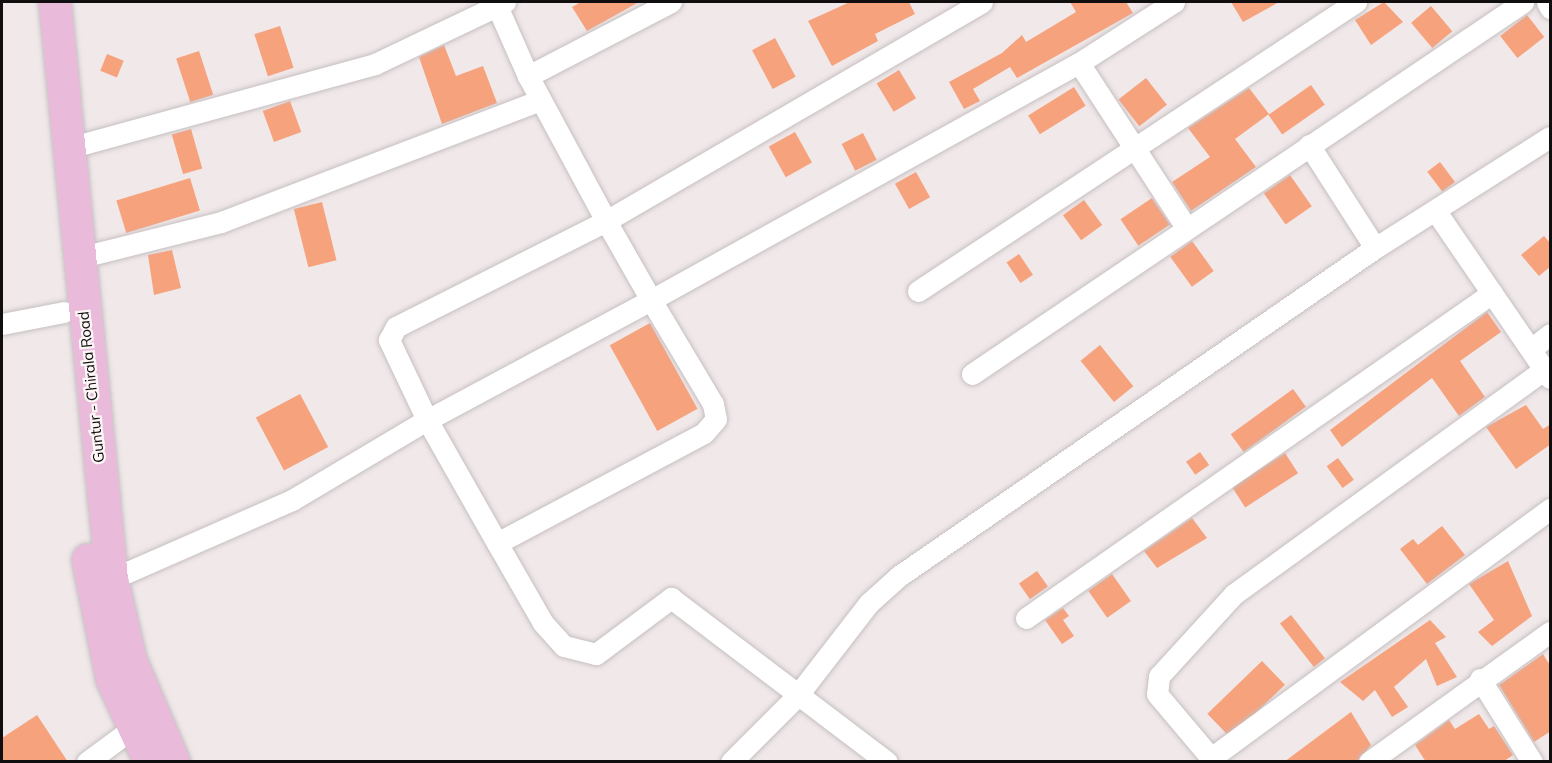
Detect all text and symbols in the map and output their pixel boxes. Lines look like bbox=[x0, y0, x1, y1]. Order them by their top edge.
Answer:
street label: Guntur - Chirala Road bbox=[74, 310, 108, 464]

